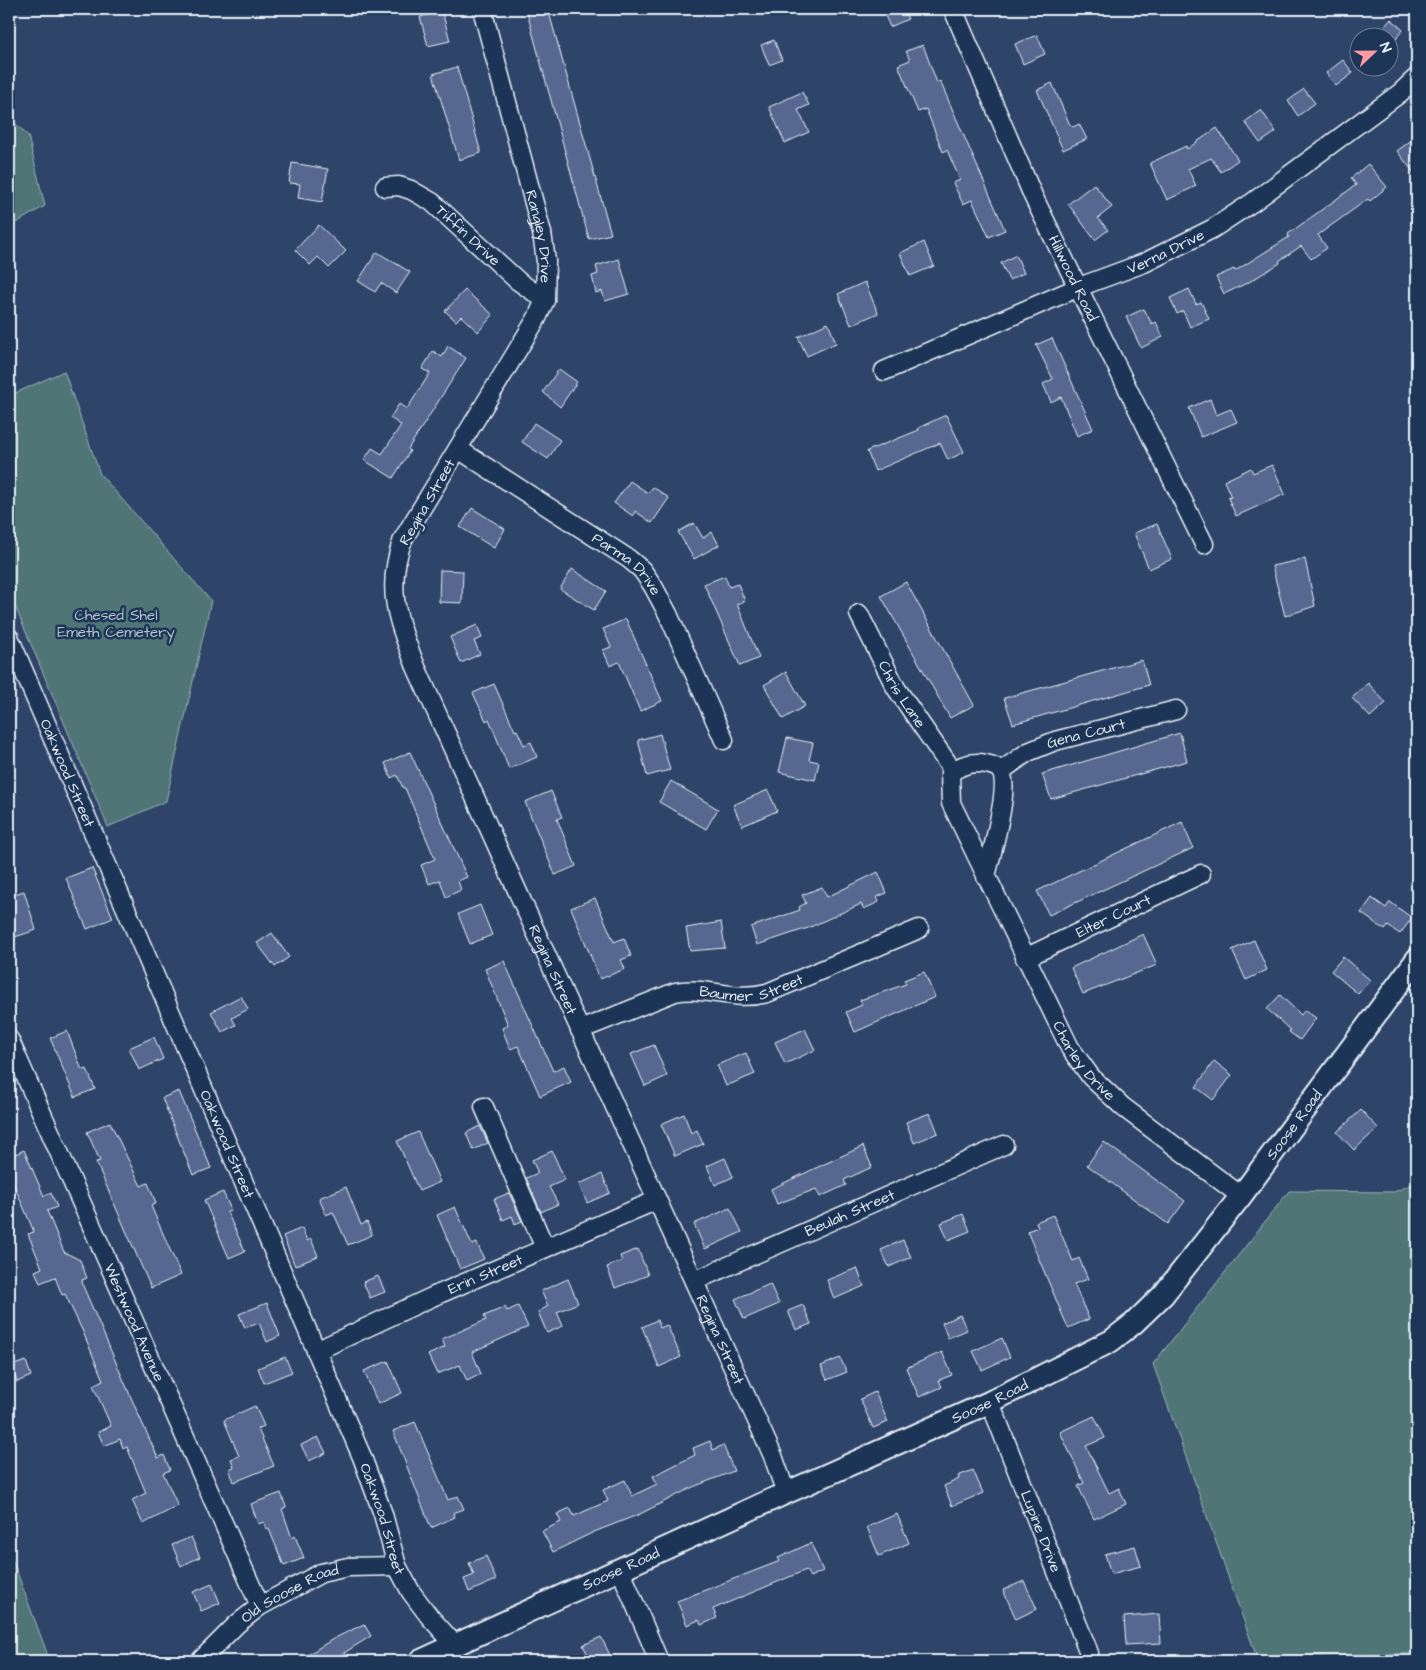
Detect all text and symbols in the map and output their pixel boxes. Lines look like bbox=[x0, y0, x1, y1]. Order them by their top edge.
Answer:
north arrow bbox=[1348, 28, 1398, 78]
text: N bbox=[1374, 40, 1396, 56]
street label: Rangley Drive bbox=[520, 188, 556, 283]
street label: Tiffin Drive bbox=[431, 200, 505, 271]
street label: Verna Drive bbox=[1124, 225, 1208, 279]
street label: Hillwood Road bbox=[1043, 232, 1103, 325]
street label: Regina Street bbox=[394, 455, 461, 550]
street label: Parma Drive bbox=[588, 528, 666, 599]
park label: Chesed Shel Emeth Cemetery bbox=[57, 605, 175, 644]
street label: Chris Lane bbox=[873, 657, 930, 732]
street label: Gena Court bbox=[1043, 713, 1128, 754]
street label: Oakwood Street bbox=[34, 716, 100, 831]
street label: Elter Court bbox=[1073, 889, 1155, 943]
street label: Regina Street bbox=[523, 922, 582, 1018]
street label: Baumer Street bbox=[698, 969, 807, 1007]
street label: Charley Drive bbox=[1047, 1017, 1120, 1106]
street label: Soose Road bbox=[1261, 1085, 1328, 1164]
street label: Oakwood Street bbox=[194, 1087, 259, 1202]
street label: Beulah Street bbox=[802, 1184, 898, 1242]
street label: Erin Street bbox=[445, 1249, 526, 1300]
street label: Westwood Avenue bbox=[99, 1260, 169, 1385]
street label: Regina Street bbox=[690, 1292, 749, 1388]
street label: Soose Road bbox=[948, 1374, 1032, 1429]
street label: Oakwood Street bbox=[354, 1460, 410, 1579]
street label: Lupine Drive bbox=[1015, 1487, 1066, 1576]
street label: Soose Road bbox=[579, 1542, 663, 1596]
street label: Old Soose Road bbox=[237, 1559, 341, 1628]

